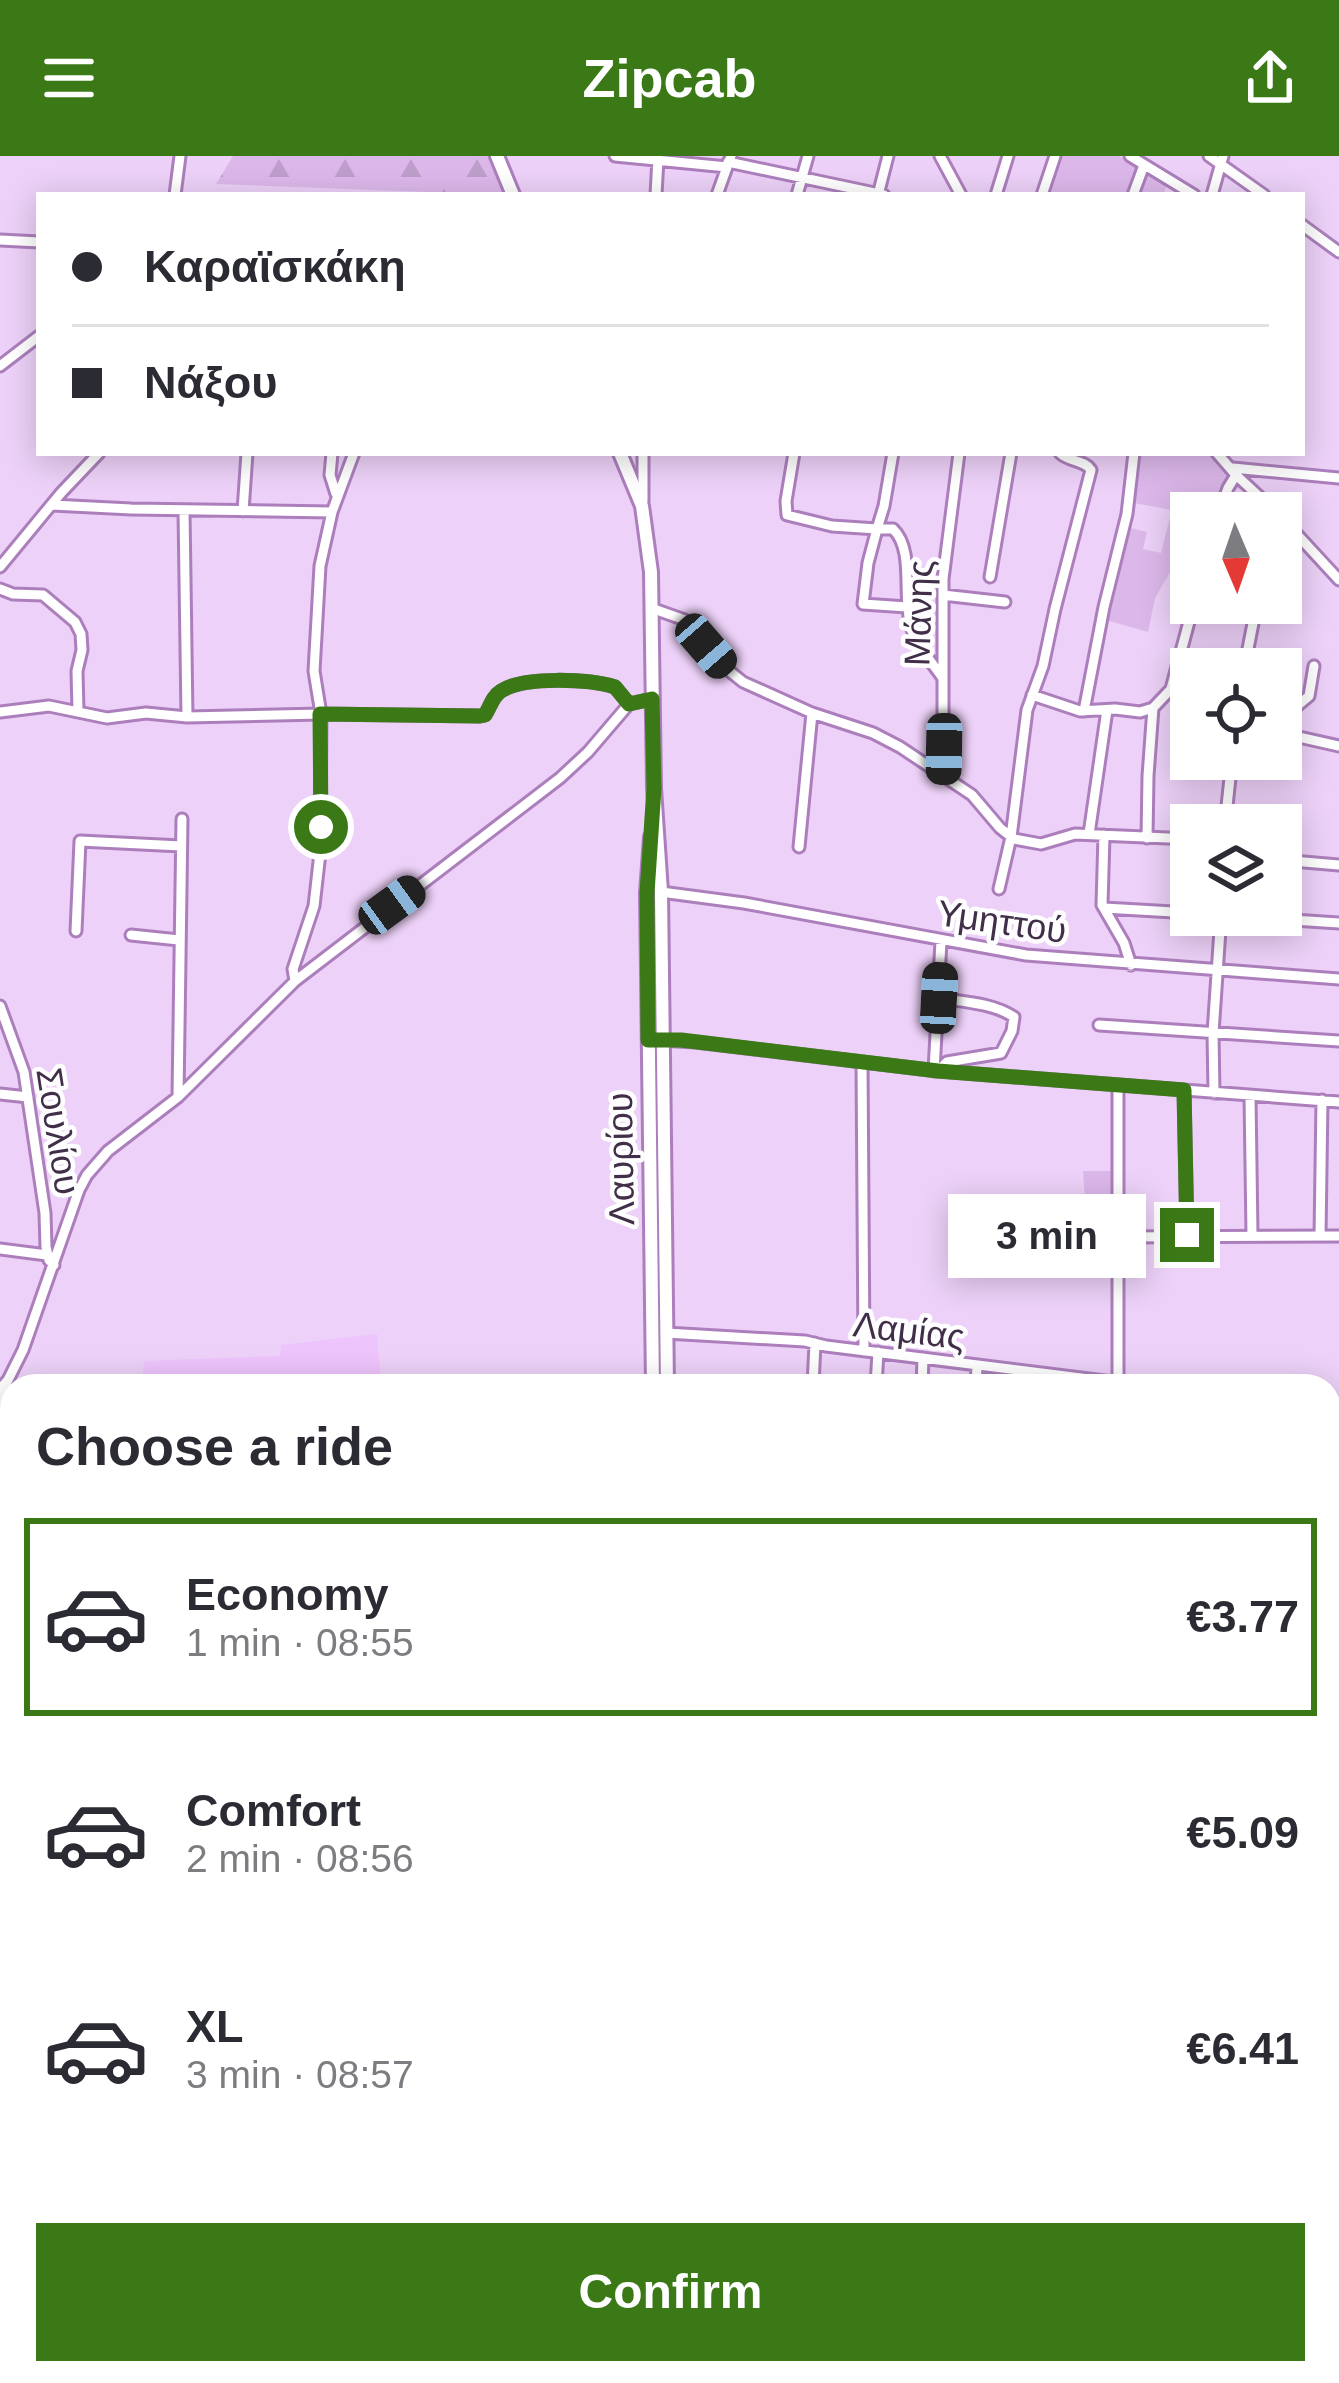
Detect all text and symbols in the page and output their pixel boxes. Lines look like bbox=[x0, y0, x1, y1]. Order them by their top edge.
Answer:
icon: menu bbox=[36, 45, 102, 111]
icon: share bbox=[1237, 45, 1303, 111]
text: Zipcab bbox=[582, 48, 757, 108]
text: Καραϊσκάκη bbox=[144, 241, 406, 292]
text: Νάξου bbox=[144, 357, 277, 408]
north arrow bbox=[1170, 492, 1302, 624]
map controls bbox=[1170, 492, 1302, 936]
street label: Μάνης bbox=[896, 559, 941, 667]
car bbox=[669, 607, 743, 685]
button: locate bbox=[1170, 648, 1302, 780]
car bbox=[925, 713, 963, 785]
route start bbox=[294, 800, 348, 854]
button: layers bbox=[1170, 804, 1302, 936]
car bbox=[352, 869, 432, 941]
street label: Υμηττού bbox=[935, 892, 1069, 951]
car bbox=[919, 961, 959, 1035]
street label: Σουλίου bbox=[28, 1065, 89, 1197]
street label: Λαυρίου bbox=[599, 1092, 642, 1226]
callout: 3 min bbox=[947, 1193, 1145, 1277]
route end bbox=[1160, 1208, 1214, 1262]
text: 3 min bbox=[996, 1214, 1098, 1257]
street label: Λαμίας bbox=[851, 1303, 967, 1358]
text: Choose a ride bbox=[36, 1416, 393, 1476]
icon: car bbox=[42, 1563, 150, 1671]
text: Economy bbox=[186, 1569, 389, 1620]
text: €3.77 bbox=[1186, 1591, 1299, 1642]
text: 1 min · 08:55 bbox=[186, 1621, 414, 1664]
icon: car bbox=[42, 1779, 150, 1887]
text: Comfort bbox=[186, 1785, 361, 1836]
text: €5.09 bbox=[1186, 1807, 1299, 1858]
text: 2 min · 08:56 bbox=[186, 1837, 414, 1880]
icon: car bbox=[42, 1995, 150, 2103]
text: XL bbox=[186, 2001, 244, 2052]
text: €6.41 bbox=[1186, 2023, 1299, 2074]
text: 3 min · 08:57 bbox=[186, 2053, 414, 2096]
button: Confirm bbox=[36, 2223, 1305, 2361]

